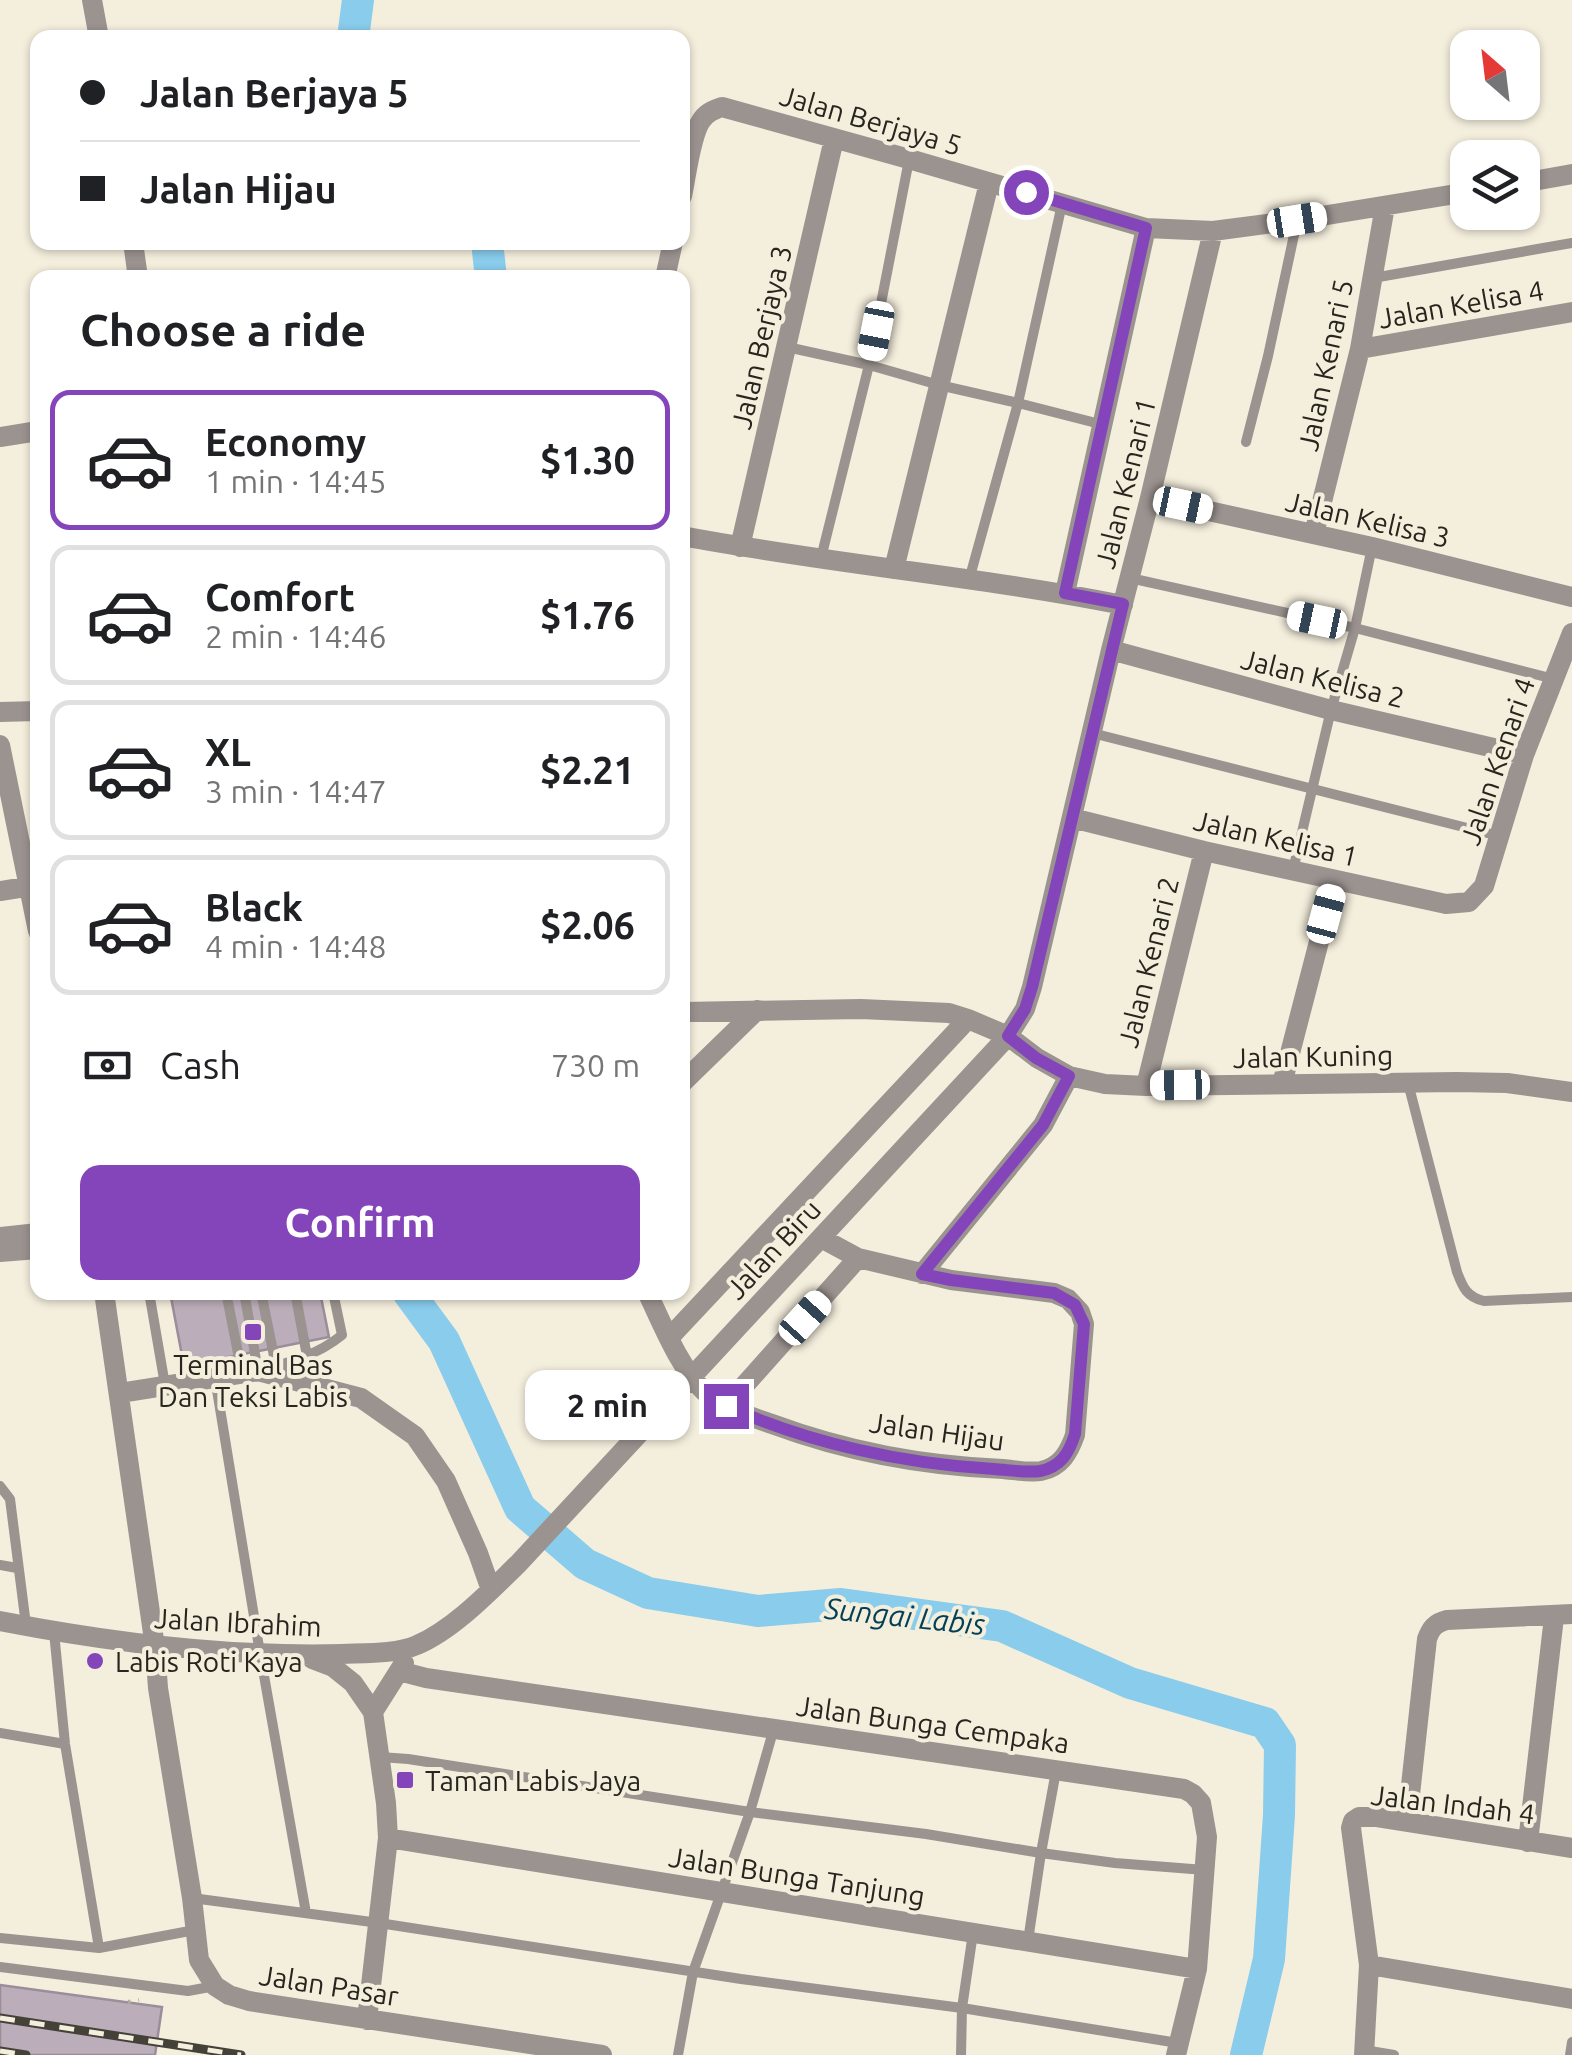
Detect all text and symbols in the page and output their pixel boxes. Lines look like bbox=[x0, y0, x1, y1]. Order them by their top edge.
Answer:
north arrow bbox=[1450, 30, 1540, 120]
map controls bbox=[1450, 30, 1540, 230]
text: Jalan Berjaya 5 bbox=[140, 72, 409, 114]
street label: Jalan Berjaya 5 bbox=[777, 79, 965, 161]
button: layers bbox=[1450, 140, 1540, 230]
text: Jalan Hijau bbox=[140, 168, 337, 210]
route start bbox=[1004, 170, 1049, 215]
car bbox=[1265, 200, 1329, 240]
street label: Jalan Berjaya 3 bbox=[725, 242, 797, 432]
street label: Jalan Kelisa 4 bbox=[1376, 274, 1546, 334]
street label: Jalan Kenari 5 bbox=[1292, 276, 1358, 454]
car bbox=[856, 299, 896, 363]
text: Choose a ride bbox=[80, 304, 366, 355]
street label: Jalan Kenari 1 bbox=[1089, 395, 1161, 571]
icon: car bbox=[85, 415, 175, 505]
text: Economy bbox=[205, 421, 366, 463]
text: $1.30 bbox=[540, 439, 635, 481]
text: 1 min · 14:45 bbox=[205, 463, 387, 499]
car bbox=[1151, 484, 1215, 526]
street label: Jalan Kelisa 3 bbox=[1283, 485, 1453, 553]
icon: car bbox=[85, 570, 175, 660]
text: Comfort bbox=[205, 576, 355, 618]
text: $1.76 bbox=[540, 594, 635, 636]
car bbox=[1285, 599, 1349, 641]
text: 2 min · 14:46 bbox=[205, 618, 387, 654]
street label: Jalan Kelisa 2 bbox=[1238, 643, 1408, 713]
street label: Jalan Kenari 4 bbox=[1454, 673, 1540, 849]
icon: car bbox=[85, 725, 175, 815]
text: XL bbox=[205, 731, 251, 773]
text: $2.21 bbox=[540, 749, 635, 791]
text: 3 min · 14:47 bbox=[205, 773, 387, 809]
street label: Jalan Kelisa 1 bbox=[1191, 804, 1361, 872]
street label: Jalan Kenari 2 bbox=[1112, 874, 1184, 1050]
icon: car bbox=[85, 880, 175, 970]
car bbox=[1304, 881, 1348, 947]
text: Black bbox=[205, 886, 303, 928]
text: $2.06 bbox=[540, 904, 635, 946]
text: 4 min · 14:48 bbox=[205, 928, 387, 964]
icon: cash bbox=[80, 1038, 135, 1093]
street label: Jalan Kuning bbox=[1233, 1039, 1393, 1073]
text: Cash bbox=[160, 1044, 241, 1086]
text: 730 m bbox=[551, 1047, 640, 1083]
car bbox=[1150, 1069, 1210, 1101]
button: Confirm bbox=[80, 1165, 640, 1280]
street label: Jalan Biru bbox=[720, 1193, 826, 1305]
car bbox=[774, 1286, 836, 1350]
marker: Terminal Bas Dan Teksi Labis bbox=[242, 1321, 264, 1343]
place label: Terminal Bas Dan Teksi Labis bbox=[158, 1349, 348, 1412]
callout: 2 min bbox=[526, 1371, 691, 1441]
route end bbox=[704, 1384, 749, 1429]
text: 2 min bbox=[567, 1387, 648, 1423]
street label: Jalan Hijau bbox=[868, 1406, 1006, 1456]
water label: Sungai Labis bbox=[822, 1591, 987, 1641]
street label: Jalan Ibrahim bbox=[153, 1602, 323, 1642]
place label: Labis Roti Kaya bbox=[115, 1646, 303, 1677]
marker: Labis Roti Kaya bbox=[84, 1650, 106, 1672]
street label: Jalan Bunga Cempaka bbox=[795, 1690, 1071, 1758]
place label: Taman Labis Jaya bbox=[425, 1765, 641, 1796]
marker: Taman Labis Jaya bbox=[394, 1769, 416, 1791]
street label: Jalan Indah 4 bbox=[1369, 1779, 1537, 1829]
street label: Jalan Bunga Tanjung bbox=[667, 1840, 927, 1912]
street label: Jalan Pasar bbox=[257, 1959, 401, 2011]

